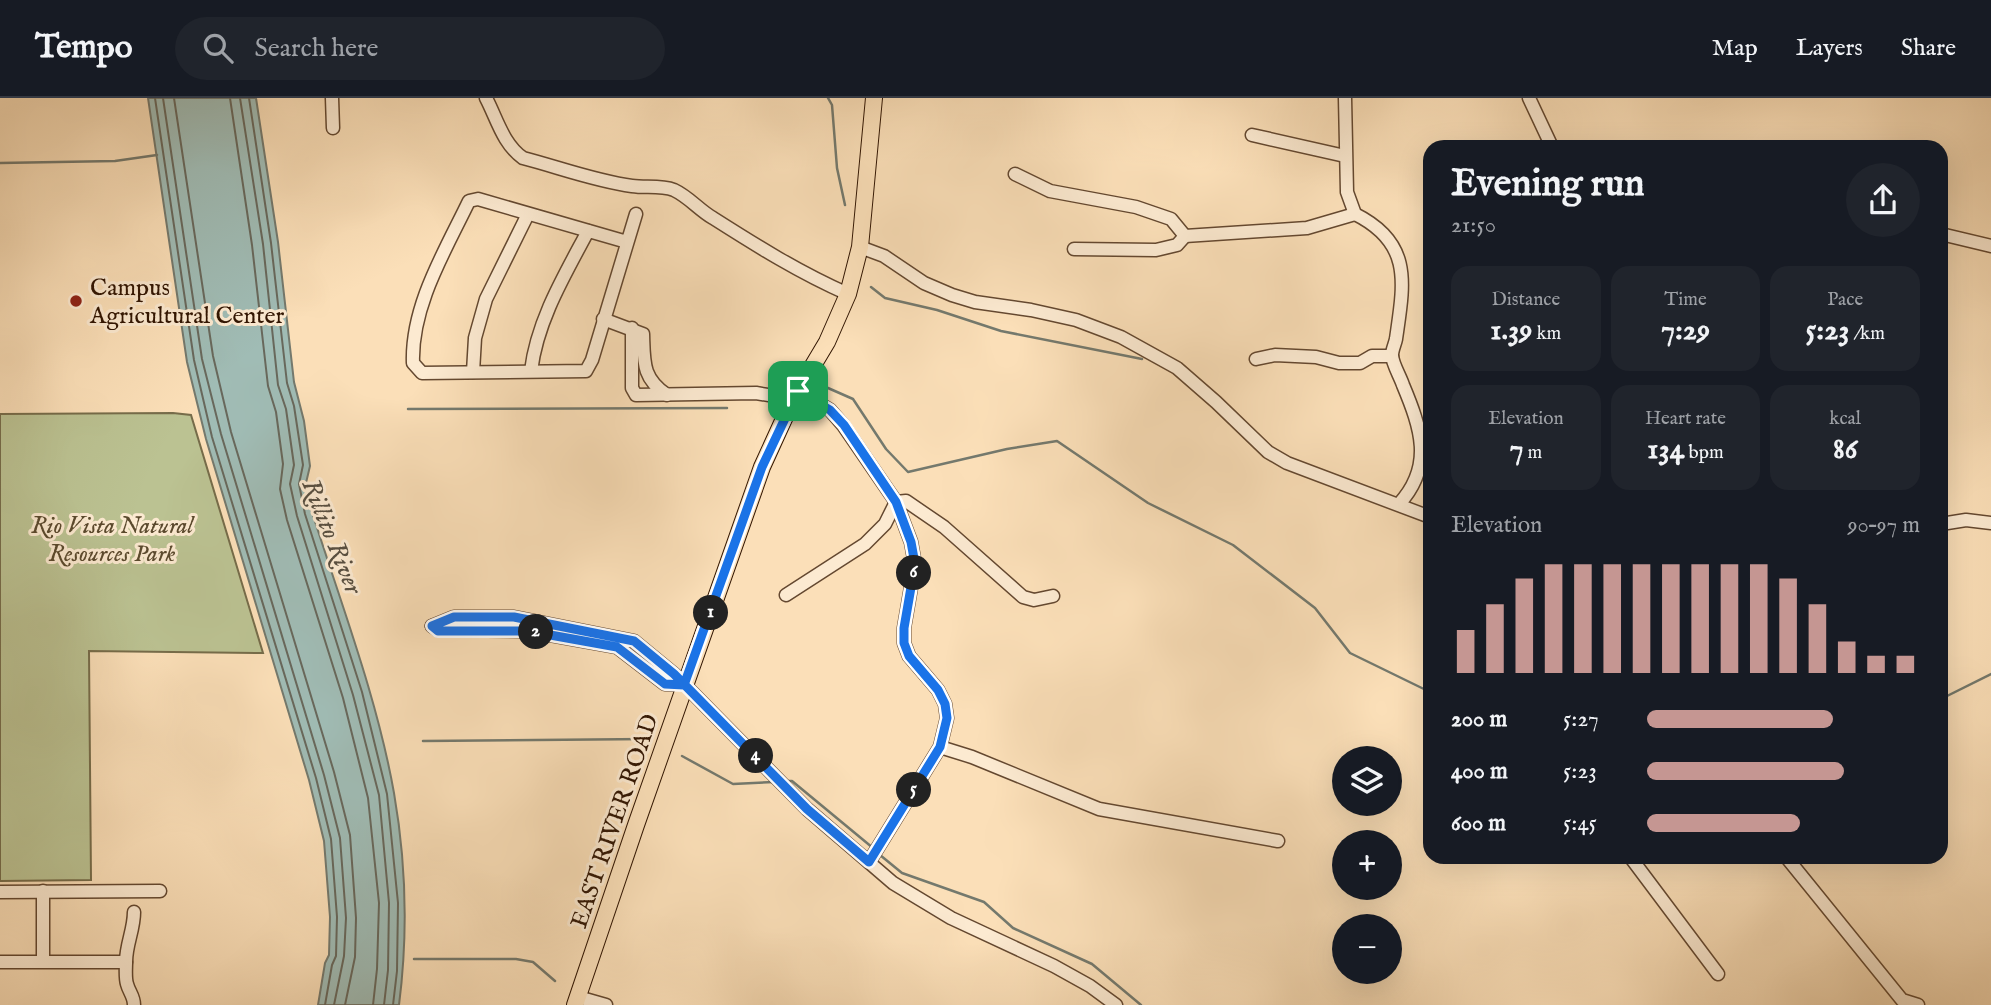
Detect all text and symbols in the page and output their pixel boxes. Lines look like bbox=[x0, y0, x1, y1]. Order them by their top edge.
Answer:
search box bbox=[175, 17, 665, 80]
text: Tempo bbox=[35, 27, 133, 69]
icon: search bbox=[199, 29, 237, 67]
text: Search here bbox=[255, 32, 378, 65]
text: Map bbox=[1712, 33, 1758, 64]
text: Layers bbox=[1796, 33, 1863, 64]
text: Share bbox=[1901, 33, 1956, 64]
text: Evening run bbox=[1451, 161, 1645, 209]
button: share bbox=[1846, 163, 1920, 237]
text: 21:50 bbox=[1451, 211, 1496, 240]
place label: Campus Agricultural Center bbox=[89, 273, 285, 332]
text: Distance bbox=[1491, 288, 1560, 312]
text: Time bbox=[1664, 288, 1707, 312]
text: Pace bbox=[1827, 288, 1863, 312]
marker: Campus Agricultural Center bbox=[68, 293, 84, 309]
text: 1.39 bbox=[1490, 312, 1532, 350]
text: 7:29 bbox=[1661, 312, 1710, 350]
text: 5:23 bbox=[1805, 312, 1849, 350]
text: km bbox=[1532, 322, 1561, 346]
text: /km bbox=[1849, 322, 1885, 346]
pin bbox=[768, 361, 828, 421]
icon: arrive bbox=[779, 372, 817, 410]
text: Elevation bbox=[1488, 407, 1564, 431]
text: Heart rate bbox=[1645, 407, 1726, 431]
text: kcal bbox=[1829, 407, 1861, 431]
text: 7 bbox=[1509, 431, 1523, 469]
text: 134 bbox=[1647, 431, 1684, 469]
text: 86 bbox=[1833, 431, 1857, 469]
text: m bbox=[1523, 441, 1542, 465]
text: bpm bbox=[1684, 441, 1724, 465]
water label: Rillito River bbox=[294, 474, 370, 600]
park label: Rio Vista Natural Resources Park bbox=[31, 511, 196, 570]
text: Elevation bbox=[1451, 511, 1542, 540]
text: 90–97 m bbox=[1847, 511, 1920, 540]
pin: 6 bbox=[897, 556, 932, 590]
text: 6 bbox=[909, 560, 918, 584]
pin: 1 bbox=[694, 596, 728, 630]
text: 1 bbox=[707, 600, 714, 624]
pin: 2 bbox=[518, 614, 554, 650]
text: 2 bbox=[531, 619, 540, 643]
text: 200 m bbox=[1451, 705, 1507, 734]
text: 5:27 bbox=[1563, 705, 1599, 734]
street label: EAST RIVER ROAD bbox=[564, 710, 667, 933]
pin: 4 bbox=[738, 738, 774, 774]
text: 4 bbox=[751, 743, 760, 767]
map controls bbox=[1332, 746, 1402, 984]
button: layers bbox=[1332, 746, 1402, 816]
text: 400 m bbox=[1451, 757, 1508, 786]
text: 5:23 bbox=[1563, 757, 1597, 786]
pin: 5 bbox=[897, 772, 932, 808]
text: 5 bbox=[910, 777, 917, 801]
text: 600 m bbox=[1451, 809, 1506, 838]
text: 5:45 bbox=[1563, 809, 1597, 838]
button: + bbox=[1332, 830, 1402, 900]
button: − bbox=[1332, 914, 1402, 984]

